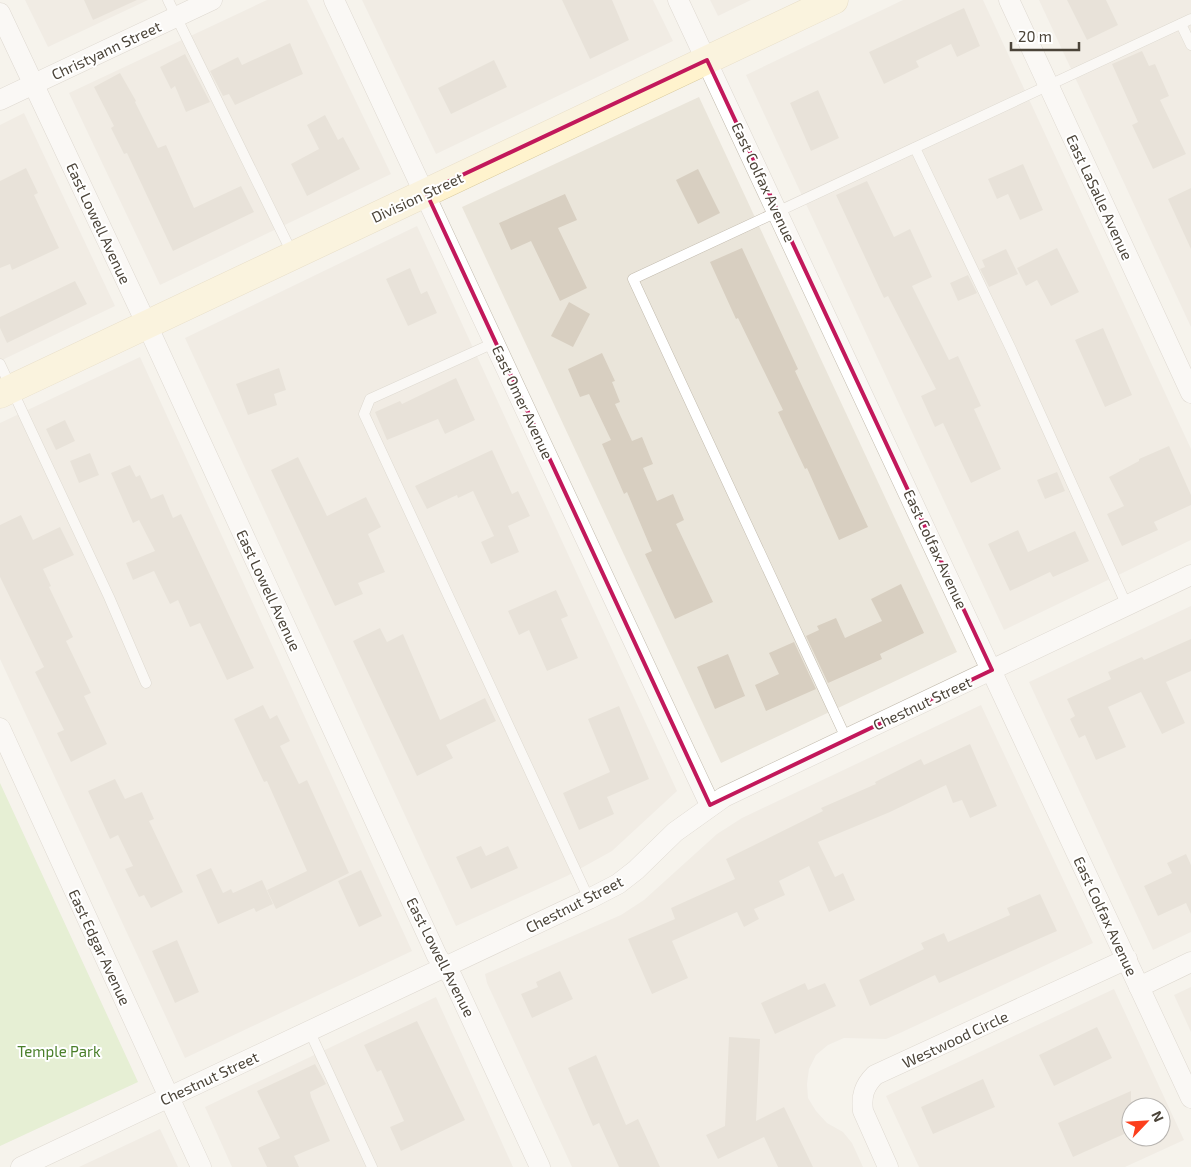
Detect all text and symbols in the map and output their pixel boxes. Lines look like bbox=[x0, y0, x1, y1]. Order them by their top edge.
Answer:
street label: Christyann Street bbox=[48, 17, 164, 83]
scale bar bbox=[1011, 20, 1078, 52]
text: 20 m bbox=[1018, 27, 1052, 45]
street label: East Colfax Avenue bbox=[728, 119, 800, 245]
street label: East LaSalle Avenue bbox=[1063, 132, 1137, 262]
street label: East Lowell Avenue bbox=[63, 160, 135, 286]
street label: Division Street bbox=[368, 168, 466, 226]
street label: East Omer Avenue bbox=[489, 342, 557, 462]
street label: East Colfax Avenue bbox=[900, 486, 972, 612]
street label: East Lowell Avenue bbox=[233, 527, 305, 653]
street label: Chestnut Street bbox=[870, 672, 974, 734]
street label: East Colfax Avenue bbox=[1070, 853, 1142, 979]
street label: Chestnut Street bbox=[522, 872, 626, 936]
street label: East Edgar Avenue bbox=[65, 886, 135, 1008]
street label: East Lowell Avenue bbox=[403, 894, 479, 1020]
street label: Westwood Circle bbox=[899, 1007, 1011, 1071]
park label: Temple Park bbox=[17, 1042, 101, 1060]
street label: Chestnut Street bbox=[157, 1047, 261, 1109]
north arrow bbox=[1121, 1097, 1171, 1147]
text: N bbox=[1148, 1108, 1168, 1124]

